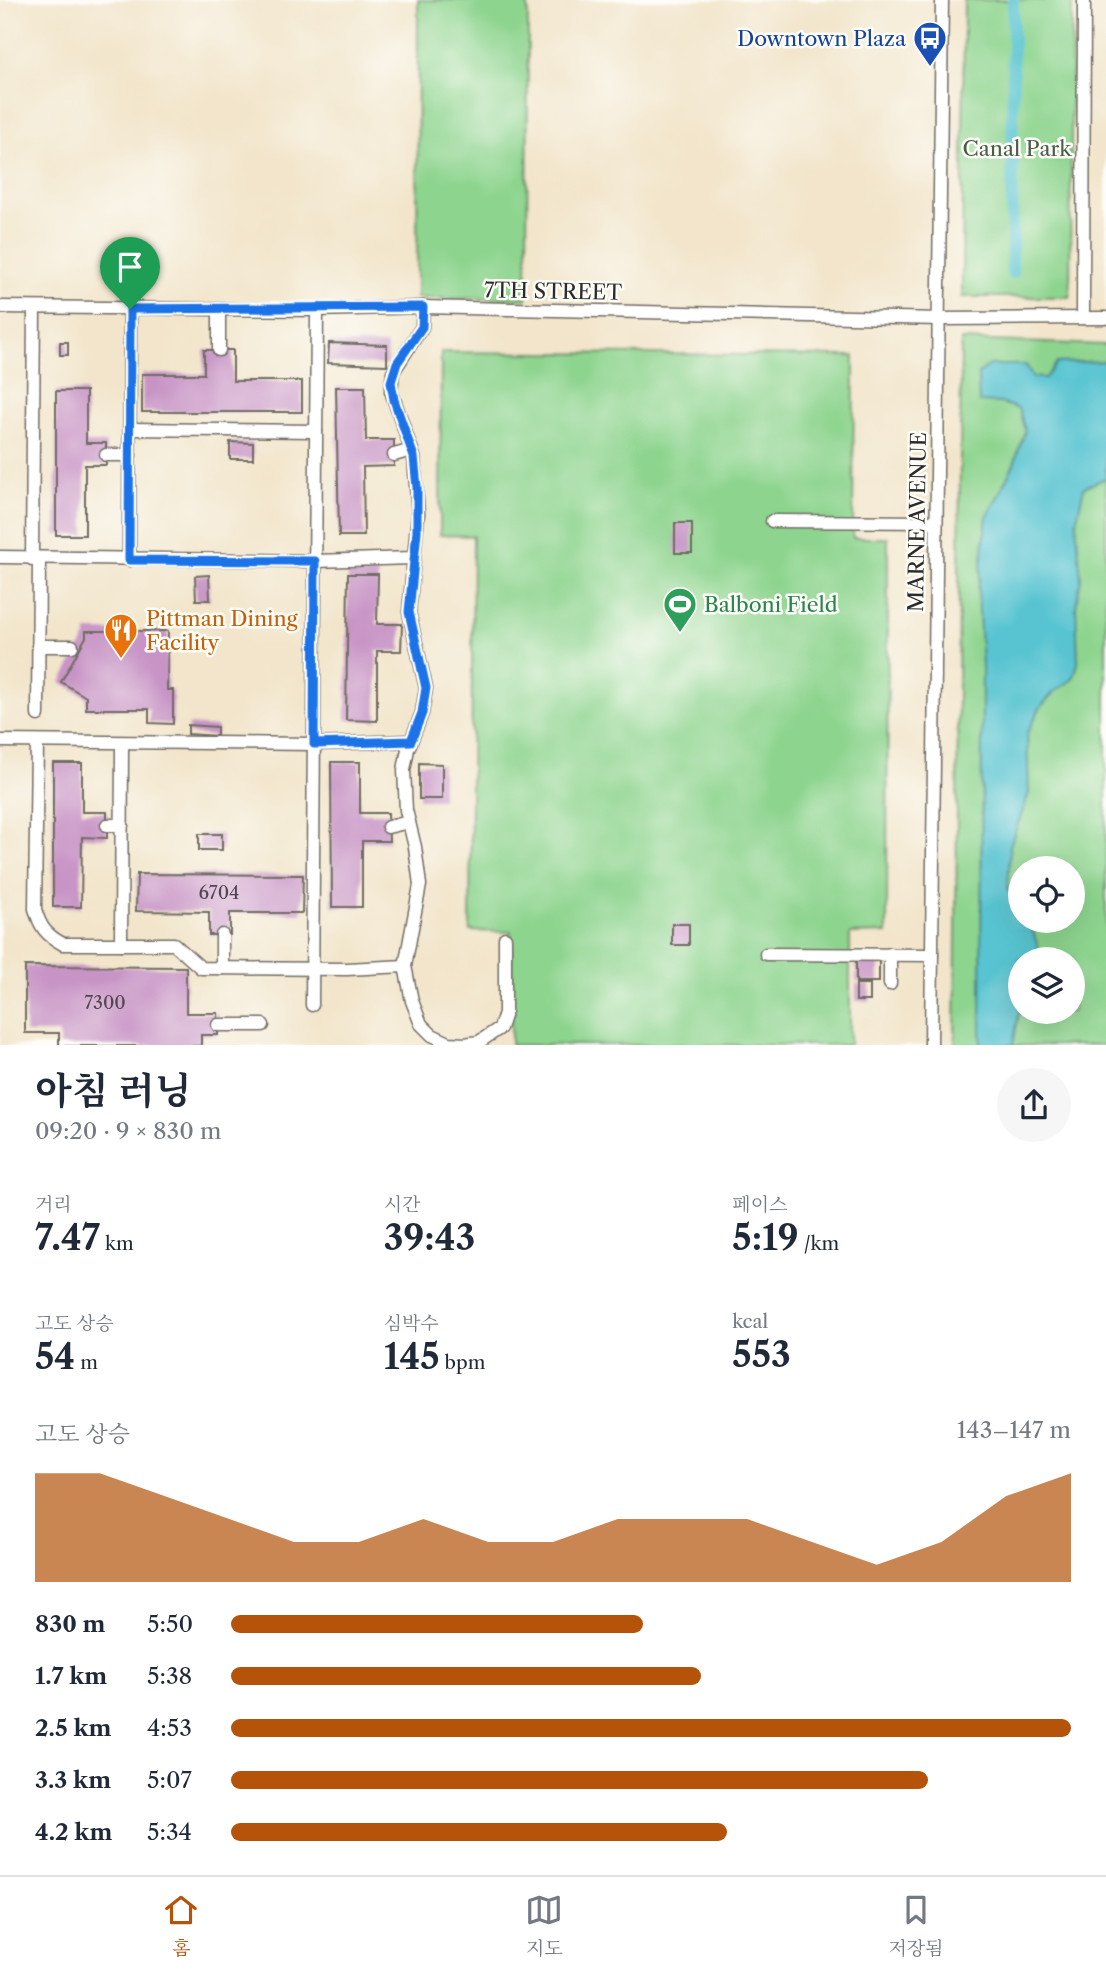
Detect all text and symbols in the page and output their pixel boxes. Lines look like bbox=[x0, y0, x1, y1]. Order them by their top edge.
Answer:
bus stop icon: Downtown Plaza bbox=[911, 19, 949, 68]
place label: Downtown Plaza bbox=[737, 26, 907, 51]
park label: Canal Park bbox=[963, 136, 1072, 161]
pin bbox=[100, 237, 160, 309]
icon: arrive bbox=[111, 248, 149, 286]
street label: 7TH STREET bbox=[484, 277, 622, 305]
street label: MARNE AVENUE bbox=[903, 432, 931, 612]
sports icon: Balboni Field bbox=[661, 585, 699, 634]
place label: Balboni Field bbox=[704, 592, 838, 617]
place label: Pittman Dining Facility bbox=[146, 606, 299, 655]
restaurant icon: Pittman Dining Facility bbox=[102, 611, 140, 660]
map controls bbox=[1008, 856, 1085, 1024]
button: locate bbox=[1008, 856, 1085, 933]
house number: 6704 bbox=[198, 882, 240, 904]
button: layers bbox=[1008, 947, 1085, 1024]
house number: 7300 bbox=[84, 992, 126, 1014]
text: 아침 러닝 bbox=[35, 1067, 191, 1114]
button: share bbox=[997, 1068, 1071, 1142]
text: 09:20 · 9 × 830 m bbox=[35, 1117, 221, 1145]
text: 거리 bbox=[35, 1193, 72, 1216]
text: 시간 bbox=[384, 1193, 420, 1216]
text: 페이스 bbox=[732, 1193, 787, 1216]
text: 7.47 bbox=[35, 1216, 100, 1259]
text: 39:43 bbox=[384, 1216, 475, 1259]
text: 5:19 bbox=[732, 1216, 799, 1259]
text: km bbox=[100, 1232, 134, 1255]
text: /km bbox=[799, 1232, 839, 1255]
text: kcal bbox=[732, 1310, 768, 1333]
text: 고도 상승 bbox=[35, 1312, 113, 1335]
text: 심박수 bbox=[384, 1312, 439, 1335]
text: 553 bbox=[732, 1333, 791, 1376]
text: 54 bbox=[35, 1335, 75, 1378]
text: 145 bbox=[384, 1335, 439, 1378]
text: m bbox=[75, 1351, 98, 1374]
text: bpm bbox=[439, 1351, 485, 1374]
text: 143–147 m bbox=[957, 1416, 1071, 1444]
text: 고도 상승 bbox=[35, 1420, 130, 1448]
text: 830 m bbox=[35, 1610, 106, 1638]
text: 5:50 bbox=[147, 1610, 193, 1638]
text: 1.7 km bbox=[35, 1662, 107, 1690]
text: 5:38 bbox=[147, 1662, 192, 1690]
text: 2.5 km bbox=[35, 1714, 111, 1742]
text: 4:53 bbox=[147, 1714, 192, 1742]
text: 3.3 km bbox=[35, 1766, 111, 1794]
text: 5:07 bbox=[147, 1766, 192, 1794]
text: 4.2 km bbox=[35, 1818, 112, 1846]
text: 5:34 bbox=[147, 1818, 192, 1846]
tab: 홈 bbox=[162, 1891, 200, 1960]
tab: 지도 bbox=[525, 1891, 563, 1960]
tab: 저장됨 bbox=[888, 1891, 943, 1960]

